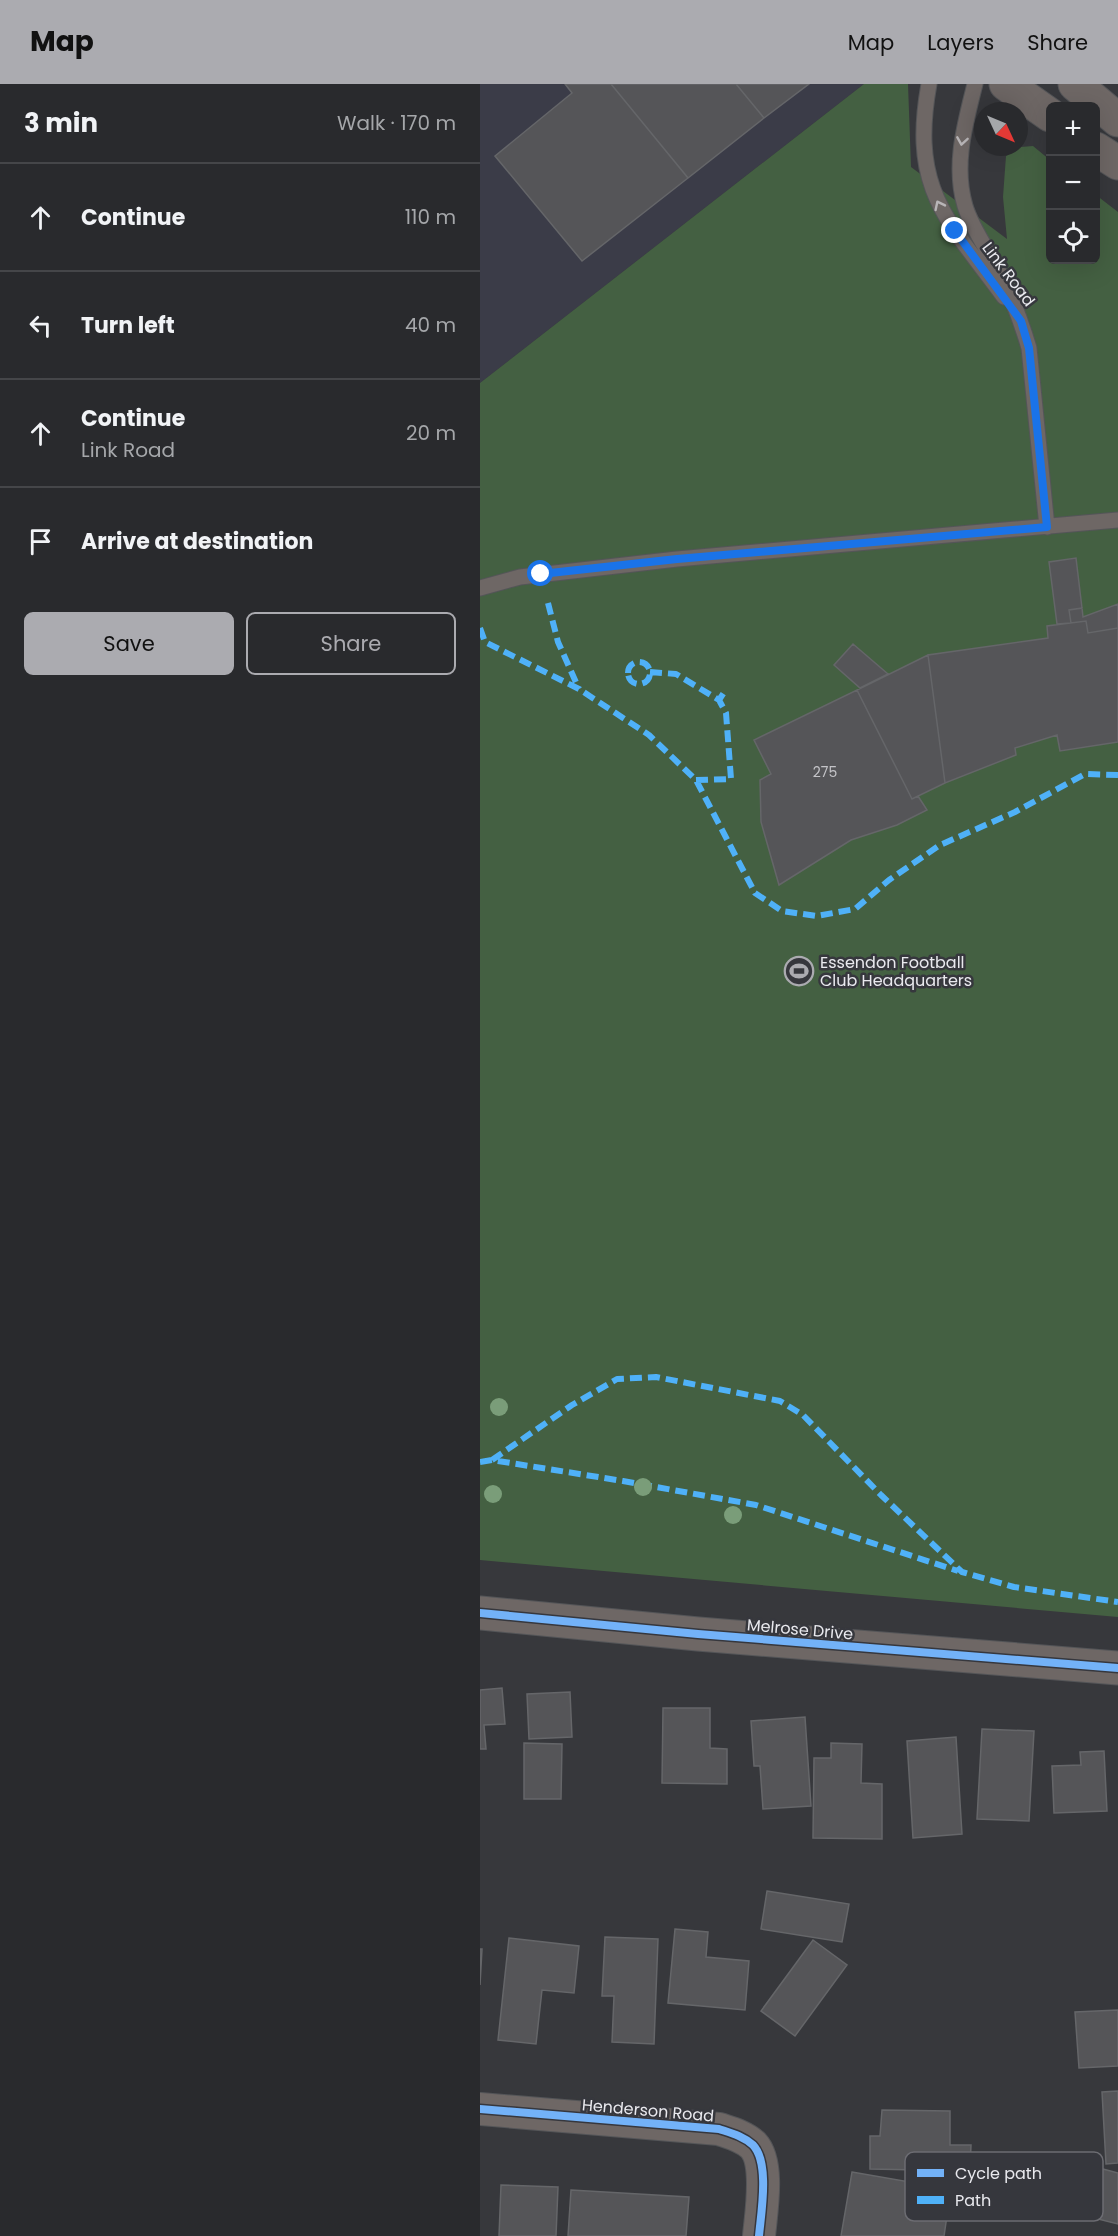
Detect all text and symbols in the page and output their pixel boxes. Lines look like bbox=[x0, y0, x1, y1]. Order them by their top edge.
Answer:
text: Map bbox=[30, 22, 94, 61]
text: Map bbox=[848, 28, 894, 57]
text: Layers bbox=[927, 28, 994, 57]
text: Share bbox=[1027, 28, 1088, 57]
north arrow bbox=[974, 102, 1028, 156]
map controls bbox=[1046, 102, 1100, 264]
button: + bbox=[1046, 102, 1100, 156]
text: 3 min bbox=[24, 105, 98, 141]
text: Walk · 170 m bbox=[337, 109, 456, 137]
one-way arrow bbox=[956, 136, 969, 146]
button: − bbox=[1046, 156, 1100, 210]
icon: ahead bbox=[24, 201, 57, 234]
one-way arrow bbox=[934, 201, 946, 212]
text: Continue bbox=[81, 202, 185, 233]
text: 110 m bbox=[405, 203, 456, 231]
button: locate bbox=[1046, 210, 1100, 264]
route end bbox=[941, 217, 967, 243]
street label: Link Road bbox=[977, 237, 1040, 311]
icon: left bbox=[24, 309, 57, 342]
text: Turn left bbox=[81, 310, 175, 341]
text: 40 m bbox=[405, 311, 456, 339]
text: Continue bbox=[81, 403, 185, 434]
icon: ahead bbox=[24, 417, 57, 450]
text: 20 m bbox=[406, 419, 456, 447]
text: Link Road bbox=[81, 436, 175, 464]
icon: arrive bbox=[24, 525, 57, 558]
text: Arrive at destination bbox=[81, 526, 313, 557]
route start bbox=[527, 560, 553, 586]
button: Save bbox=[24, 612, 234, 675]
button: Share bbox=[246, 612, 456, 675]
house number: 275 bbox=[813, 762, 837, 782]
place label: Essendon Football Club Headquarters bbox=[820, 951, 972, 992]
sports icon: Essendon Football Club Headquarters bbox=[783, 955, 815, 987]
street label: Melrose Drive bbox=[746, 1613, 854, 1646]
street label: Henderson Road bbox=[581, 2093, 715, 2128]
legend bbox=[905, 2152, 1103, 2221]
text: Cycle path bbox=[955, 2162, 1042, 2185]
text: Path bbox=[955, 2189, 991, 2212]

